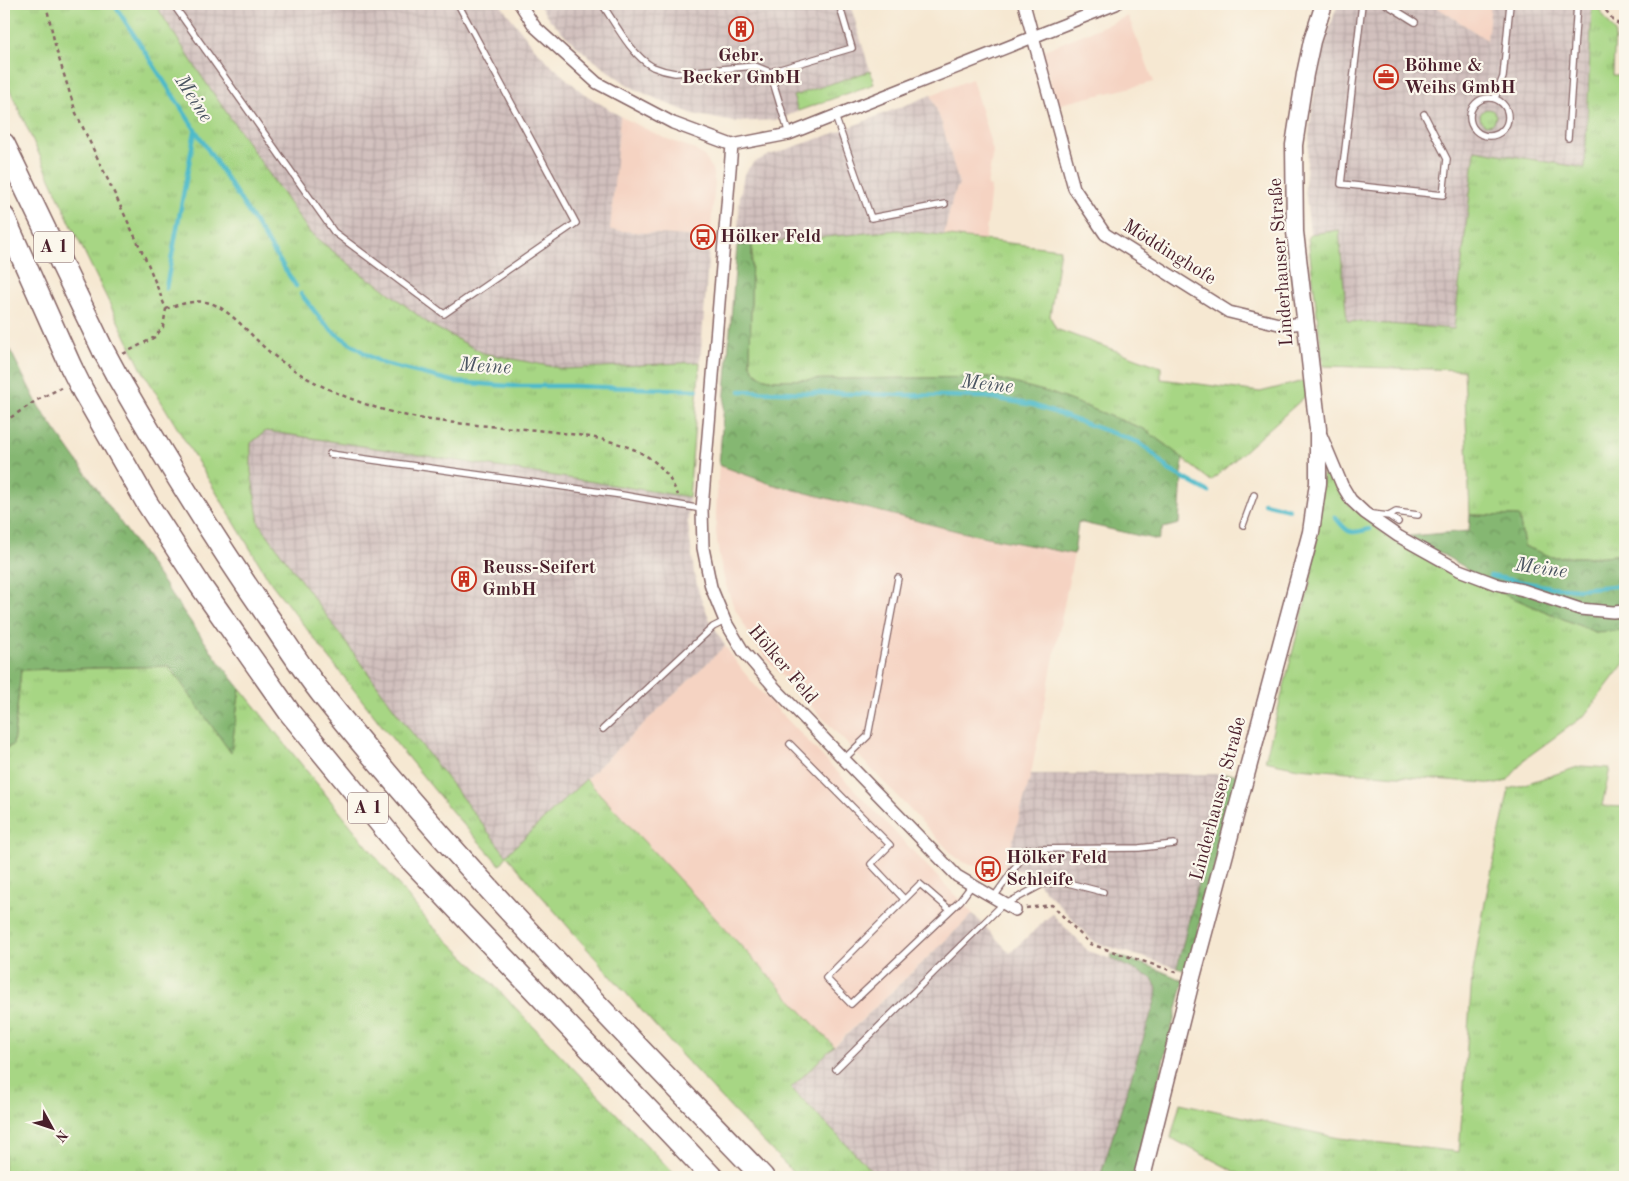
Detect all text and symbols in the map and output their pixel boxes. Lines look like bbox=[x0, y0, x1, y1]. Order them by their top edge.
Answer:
building icon: Gebr. Becker GmbH bbox=[728, 16, 754, 42]
place label: Gebr. Becker GmbH bbox=[681, 47, 801, 88]
place label: Böhme & Weihs GmbH bbox=[1404, 57, 1516, 98]
office icon: Böhme & Weihs GmbH bbox=[1373, 64, 1399, 90]
water label: Meine bbox=[170, 71, 216, 126]
street label: Linderhauser Straße bbox=[1267, 177, 1297, 347]
street label: Möddinghofe bbox=[1119, 217, 1219, 289]
bus stop icon: Hölker Feld bbox=[690, 224, 716, 250]
place label: Hölker Feld bbox=[720, 228, 821, 247]
road number: A 1 bbox=[34, 232, 74, 262]
water label: Meine bbox=[457, 356, 512, 378]
water label: Meine bbox=[959, 372, 1014, 398]
water label: Meine bbox=[1513, 555, 1568, 583]
place label: Reuss-Seifert GmbH bbox=[482, 559, 596, 600]
building icon: Reuss-Seifert GmbH bbox=[451, 566, 477, 592]
street label: Hölker Feld bbox=[744, 622, 820, 708]
street label: Linderhauser Straße bbox=[1188, 715, 1250, 883]
road number: A 1 bbox=[348, 792, 388, 824]
place label: Hölker Feld Schleife bbox=[1006, 849, 1107, 890]
bus stop icon: Hölker Feld Schleife bbox=[975, 856, 1001, 882]
north arrow bbox=[28, 1104, 78, 1154]
text: N bbox=[52, 1127, 70, 1145]

